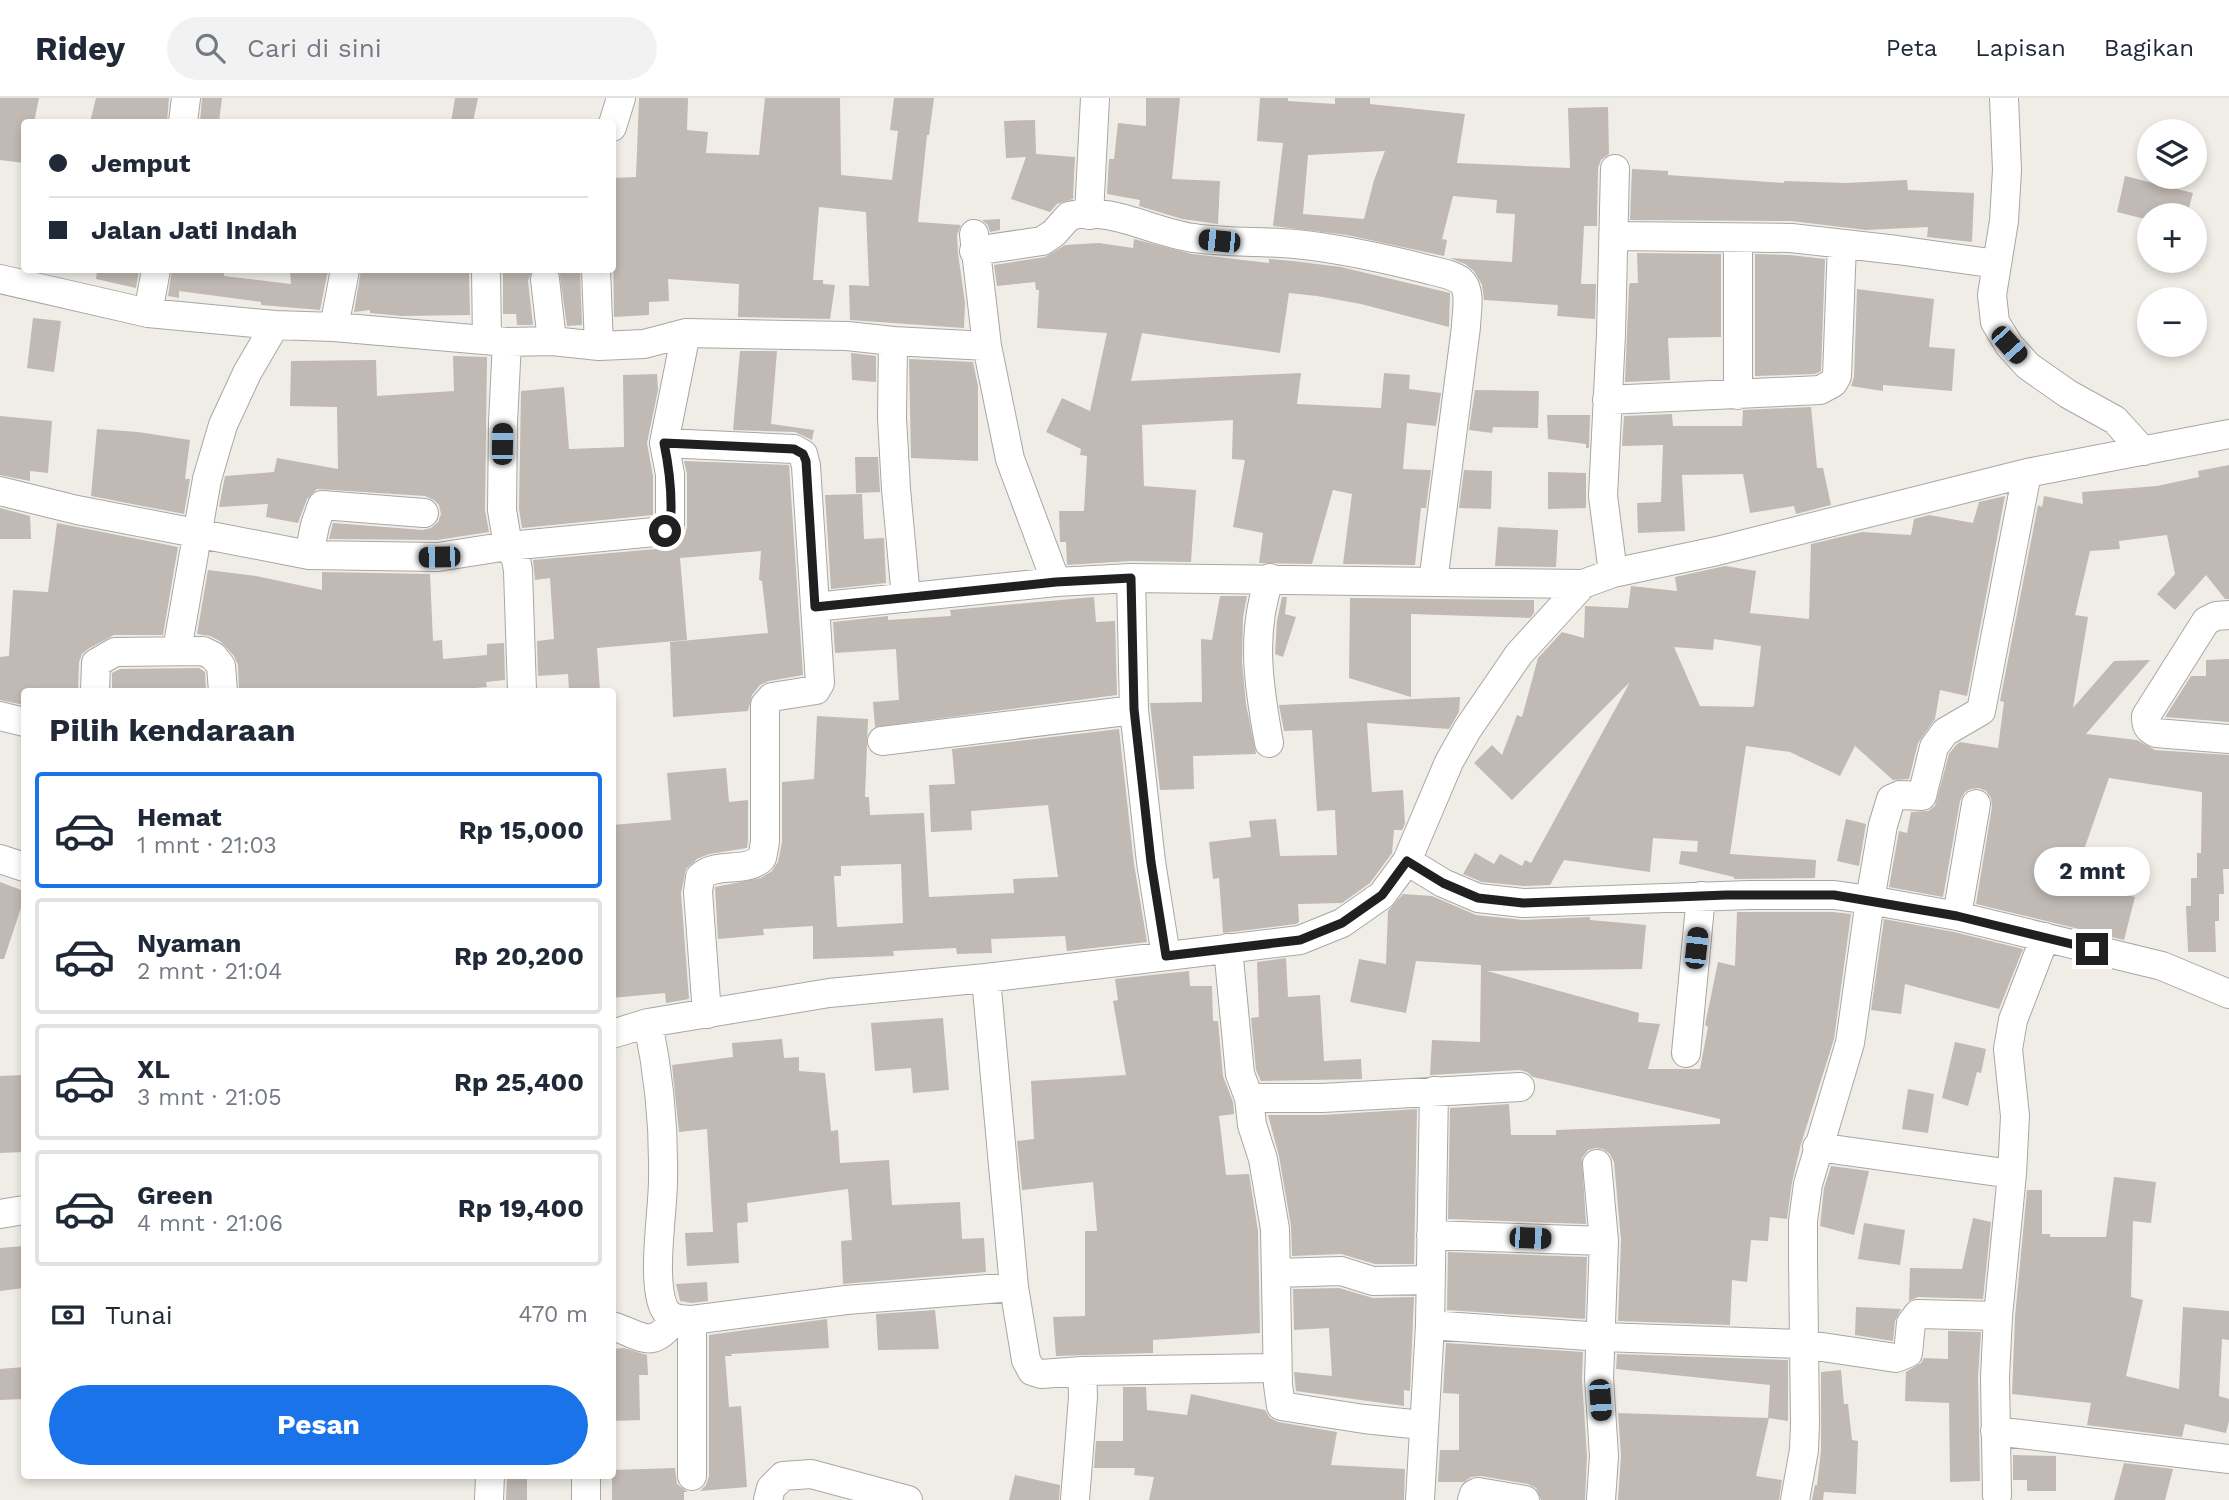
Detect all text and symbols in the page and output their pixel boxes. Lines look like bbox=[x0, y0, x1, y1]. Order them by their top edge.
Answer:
search box bbox=[167, 17, 657, 80]
text: Ridey bbox=[35, 29, 125, 68]
icon: search bbox=[191, 29, 229, 67]
text: Cari di sini bbox=[247, 33, 382, 63]
text: Peta bbox=[1886, 34, 1937, 62]
text: Lapisan bbox=[1975, 34, 2066, 62]
text: Bagikan bbox=[2104, 34, 2194, 62]
map controls bbox=[2137, 119, 2207, 357]
button: layers bbox=[2137, 119, 2207, 189]
text: Jemput bbox=[91, 148, 190, 178]
button: + bbox=[2137, 203, 2207, 273]
text: Jalan Jati Indah bbox=[91, 215, 297, 245]
car bbox=[1198, 228, 1241, 254]
button: − bbox=[2137, 287, 2207, 357]
car bbox=[1988, 322, 2031, 368]
car bbox=[492, 423, 513, 465]
route start bbox=[649, 515, 681, 547]
car bbox=[418, 546, 461, 568]
text: Pilih kendaraan bbox=[49, 711, 296, 749]
icon: car bbox=[53, 799, 116, 862]
text: Hemat bbox=[137, 802, 222, 832]
text: Rp 15,000 bbox=[459, 815, 584, 845]
text: 1 mnt · 21:03 bbox=[137, 832, 277, 859]
callout: 2 mnt bbox=[2034, 848, 2150, 896]
text: 2 mnt bbox=[2059, 858, 2125, 885]
icon: car bbox=[53, 925, 116, 988]
car bbox=[1684, 926, 1709, 970]
text: Nyaman bbox=[137, 928, 241, 958]
route end bbox=[2076, 933, 2108, 965]
text: Rp 20,200 bbox=[454, 941, 584, 971]
text: 2 mnt · 21:04 bbox=[137, 958, 282, 985]
icon: car bbox=[53, 1051, 116, 1114]
text: XL bbox=[137, 1054, 170, 1084]
text: Rp 25,400 bbox=[454, 1067, 584, 1097]
text: 3 mnt · 21:05 bbox=[137, 1084, 282, 1111]
icon: car bbox=[53, 1177, 116, 1240]
text: Green bbox=[137, 1180, 213, 1210]
text: Rp 19,400 bbox=[458, 1193, 584, 1223]
text: 4 mnt · 21:06 bbox=[137, 1210, 283, 1237]
car bbox=[1509, 1227, 1552, 1249]
icon: cash bbox=[49, 1296, 87, 1334]
text: Tunai bbox=[105, 1300, 173, 1330]
text: 470 m bbox=[519, 1301, 588, 1328]
car bbox=[1589, 1378, 1612, 1422]
button: Pesan bbox=[49, 1385, 588, 1465]

